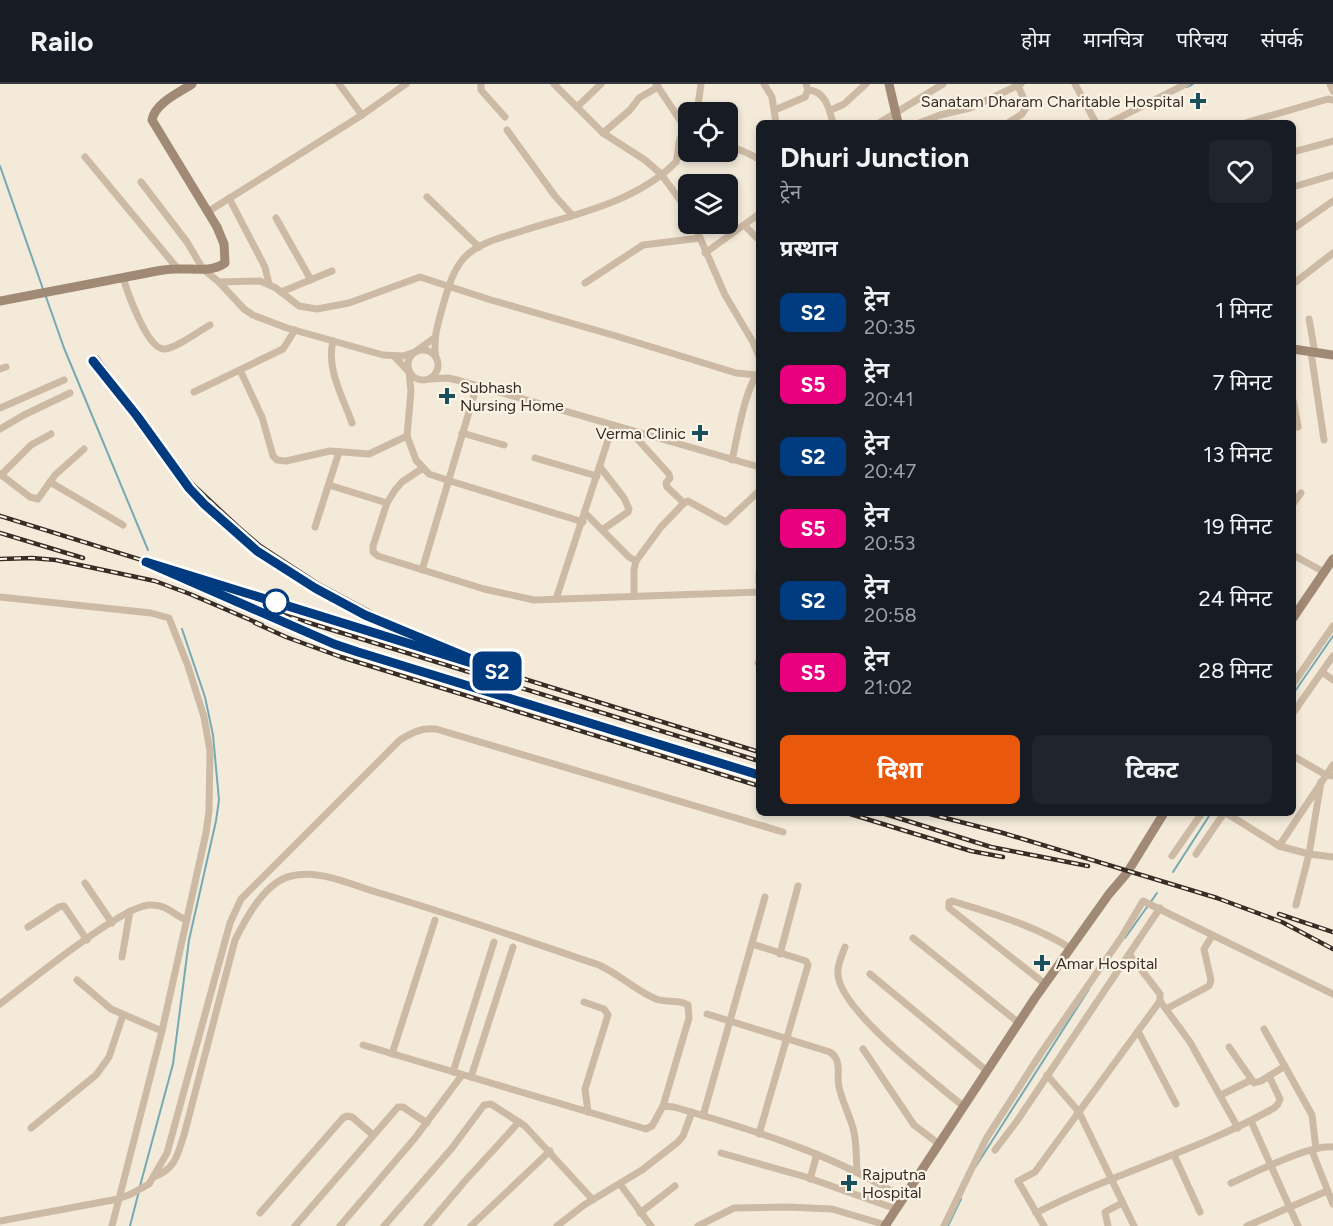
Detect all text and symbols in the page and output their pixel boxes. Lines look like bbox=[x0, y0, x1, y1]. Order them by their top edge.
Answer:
text: Railo bbox=[30, 24, 93, 58]
text: होम bbox=[1021, 27, 1050, 52]
text: मानचित्र bbox=[1083, 27, 1143, 52]
text: परिचय bbox=[1176, 27, 1228, 52]
text: संपर्क bbox=[1261, 27, 1303, 52]
place label: Sanatam Dharam Charitable Hospital bbox=[921, 92, 1184, 111]
marker: Sanatam Dharam Charitable Hospital bbox=[1189, 92, 1207, 110]
map controls bbox=[678, 102, 738, 234]
button: locate bbox=[678, 102, 738, 162]
text: Dhuri Junction bbox=[780, 140, 969, 174]
button: heart bbox=[1209, 140, 1272, 203]
button: layers bbox=[678, 174, 738, 234]
text: ट्रेन bbox=[780, 180, 801, 204]
text: प्रस्थान bbox=[780, 235, 838, 262]
text: ट्रेन bbox=[864, 285, 889, 312]
text: 1 मिनट bbox=[1215, 297, 1272, 324]
text: S2 bbox=[801, 300, 825, 325]
text: 20:35 bbox=[864, 315, 915, 339]
text: ट्रेन bbox=[864, 357, 889, 384]
text: 7 मिनट bbox=[1213, 369, 1272, 396]
text: S5 bbox=[801, 372, 825, 397]
place label: Subhash Nursing Home bbox=[460, 378, 564, 415]
marker: Subhash Nursing Home bbox=[438, 387, 456, 405]
text: 20:41 bbox=[864, 387, 914, 411]
place label: Verma Clinic bbox=[596, 424, 686, 443]
marker: Verma Clinic bbox=[691, 424, 709, 442]
text: ट्रेन bbox=[864, 429, 889, 456]
text: 13 मिनट bbox=[1203, 441, 1272, 468]
text: S2 bbox=[801, 444, 825, 469]
text: 20:47 bbox=[864, 459, 916, 483]
text: ट्रेन bbox=[864, 501, 889, 528]
text: 19 मिनट bbox=[1203, 513, 1272, 540]
text: S5 bbox=[801, 516, 825, 541]
text: 20:53 bbox=[864, 531, 915, 555]
text: ट्रेन bbox=[864, 573, 889, 600]
text: 24 मिनट bbox=[1198, 585, 1272, 612]
text: S2 bbox=[801, 588, 825, 613]
unlabelled marker bbox=[263, 589, 289, 615]
text: 20:58 bbox=[864, 603, 917, 627]
text: ट्रेन bbox=[864, 645, 889, 672]
line badge: S2 bbox=[470, 652, 524, 690]
text: 28 मिनट bbox=[1199, 657, 1272, 684]
text: S2 bbox=[485, 659, 509, 684]
text: S5 bbox=[801, 660, 825, 685]
text: 21:02 bbox=[864, 675, 913, 699]
button: दिशा bbox=[780, 735, 1020, 804]
button: टिकट bbox=[1032, 735, 1272, 804]
marker: Amar Hospital bbox=[1033, 954, 1051, 972]
place label: Amar Hospital bbox=[1056, 954, 1158, 973]
place label: Rajputna Hospital bbox=[862, 1165, 926, 1202]
marker: Rajputna Hospital bbox=[840, 1174, 858, 1192]

